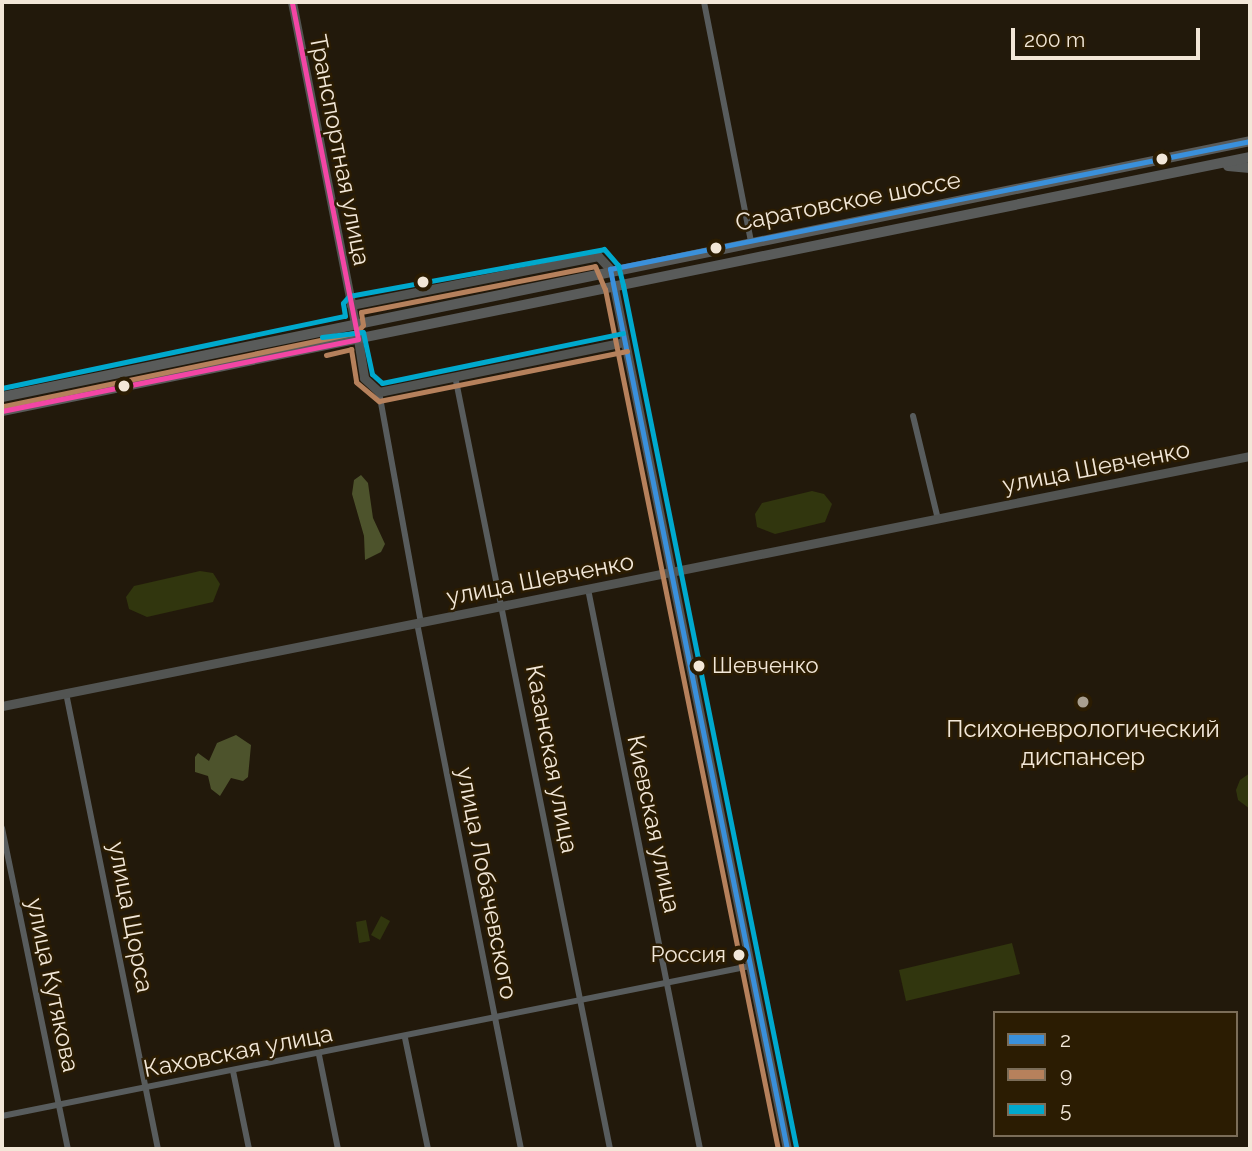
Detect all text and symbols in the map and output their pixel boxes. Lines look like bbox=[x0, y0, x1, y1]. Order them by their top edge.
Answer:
scale bar bbox=[1014, 14, 1203, 58]
text: 200 m bbox=[1024, 27, 1085, 52]
street label: Транспортная улица bbox=[303, 32, 377, 268]
unlabelled marker bbox=[1155, 152, 1169, 166]
street label: Саратовское шоссе bbox=[733, 165, 963, 237]
unlabelled marker bbox=[709, 241, 723, 255]
unlabelled marker bbox=[416, 275, 430, 289]
unlabelled marker bbox=[117, 379, 131, 393]
street label: улица Шевченко bbox=[1000, 435, 1192, 499]
street label: улица Шевченко bbox=[444, 547, 636, 611]
place label: Шевченко bbox=[712, 653, 819, 679]
marker: Шевченко bbox=[692, 659, 706, 673]
street label: Казанская улица bbox=[520, 662, 584, 856]
marker: Психоневрологический диспансер bbox=[1073, 692, 1093, 712]
place label: Психоневрологический диспансер bbox=[946, 715, 1220, 771]
street label: Киевская улица bbox=[621, 732, 687, 916]
street label: улица Лобачевского bbox=[450, 764, 524, 1002]
street label: улица Щорса bbox=[102, 839, 160, 995]
street label: улица Кутякова bbox=[21, 895, 85, 1075]
place label: Россия bbox=[651, 942, 726, 968]
marker: Россия bbox=[732, 948, 746, 962]
legend bbox=[993, 1011, 1238, 1137]
street label: Каховская улица bbox=[141, 1018, 335, 1084]
text: 2 bbox=[1060, 1027, 1071, 1052]
text: 9 bbox=[1060, 1062, 1072, 1087]
text: 5 bbox=[1060, 1097, 1071, 1122]

